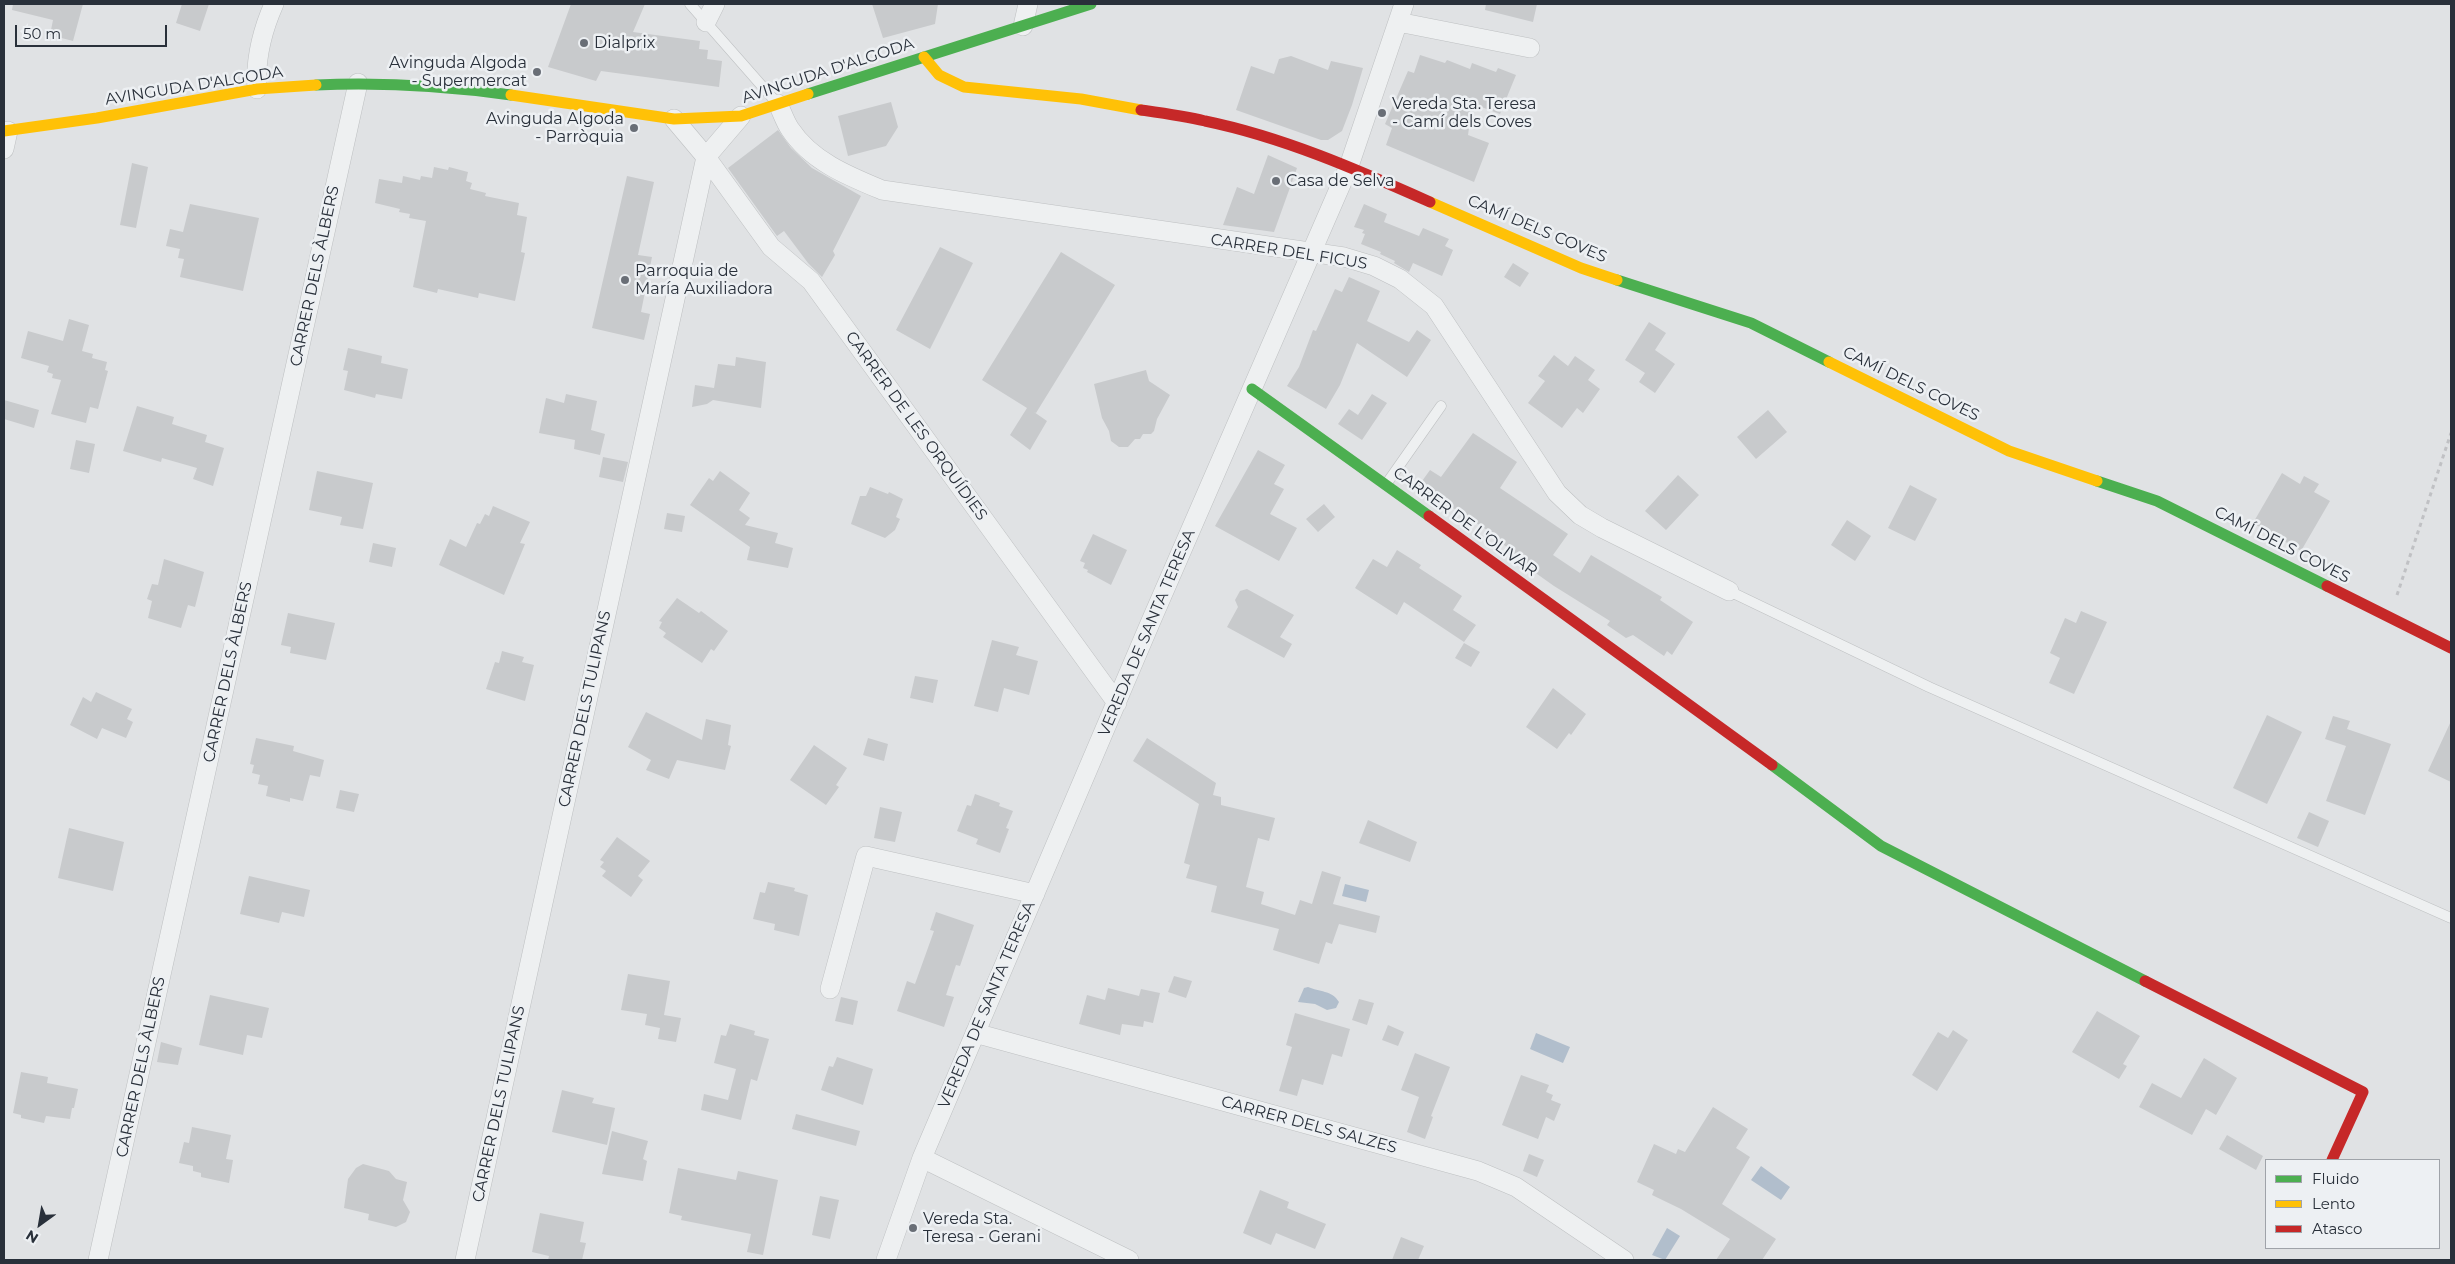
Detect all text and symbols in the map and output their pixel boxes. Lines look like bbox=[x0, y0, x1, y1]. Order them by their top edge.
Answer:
scale bar bbox=[18, 15, 170, 47]
text: 50 m bbox=[23, 24, 61, 43]
place label: Dialprix bbox=[594, 33, 655, 53]
street label: AVINGUDA D'ALGODA bbox=[739, 34, 917, 108]
marker: Dialprix bbox=[578, 37, 590, 49]
place label: Avinguda Algoda - Supermercat bbox=[389, 53, 527, 91]
street label: AVINGUDA D'ALGODA bbox=[104, 62, 284, 110]
marker: Avinguda Algoda - Supermercat bbox=[531, 66, 543, 78]
place label: Vereda Sta. Teresa - Camí dels Coves bbox=[1392, 94, 1536, 132]
marker: Vereda Sta. Teresa - Camí dels Coves bbox=[1376, 107, 1388, 119]
place label: Avinguda Algoda - Parròquia bbox=[486, 109, 624, 147]
marker: Avinguda Algoda - Parròquia bbox=[628, 122, 640, 134]
place label: Casa de Selva bbox=[1286, 171, 1394, 191]
marker: Casa de Selva bbox=[1270, 175, 1282, 187]
street label: CARRER DELS ÀLBERS bbox=[286, 184, 344, 368]
street label: CAMÍ DELS COVES bbox=[1464, 191, 1610, 267]
street label: CARRER DEL FICUS bbox=[1209, 230, 1369, 274]
place label: Parroquia de María Auxiliadora bbox=[635, 261, 773, 299]
marker: Parroquia de María Auxiliadora bbox=[619, 274, 631, 286]
street label: CARRER DE LES ORQUÍDIES bbox=[841, 328, 991, 524]
street label: CAMÍ DELS COVES bbox=[1840, 343, 1982, 425]
street label: CARRER DE L'OLIVAR bbox=[1389, 463, 1541, 581]
street label: CAMÍ DELS COVES bbox=[2211, 503, 2353, 587]
street label: VEREDA DE SANTA TERESA bbox=[1095, 527, 1199, 739]
street label: CARRER DELS ÀLBERS bbox=[199, 580, 257, 764]
street label: CARRER DELS TULIPANS bbox=[555, 609, 615, 809]
street label: VEREDA DE SANTA TERESA bbox=[935, 899, 1039, 1111]
street label: CARRER DELS ÀLBERS bbox=[112, 975, 170, 1159]
street label: CARRER DELS TULIPANS bbox=[469, 1004, 529, 1204]
street label: CARRER DELS SALZES bbox=[1219, 1092, 1399, 1158]
legend bbox=[2265, 1159, 2440, 1249]
text: Fluido bbox=[2312, 1169, 2359, 1188]
text: Lento bbox=[2312, 1194, 2355, 1213]
north arrow bbox=[15, 1199, 65, 1249]
place label: Vereda Sta. Teresa - Gerani bbox=[923, 1209, 1041, 1247]
text: Atasco bbox=[2312, 1219, 2362, 1238]
marker: Vereda Sta. Teresa - Gerani bbox=[907, 1222, 919, 1234]
text: N bbox=[22, 1226, 42, 1247]

